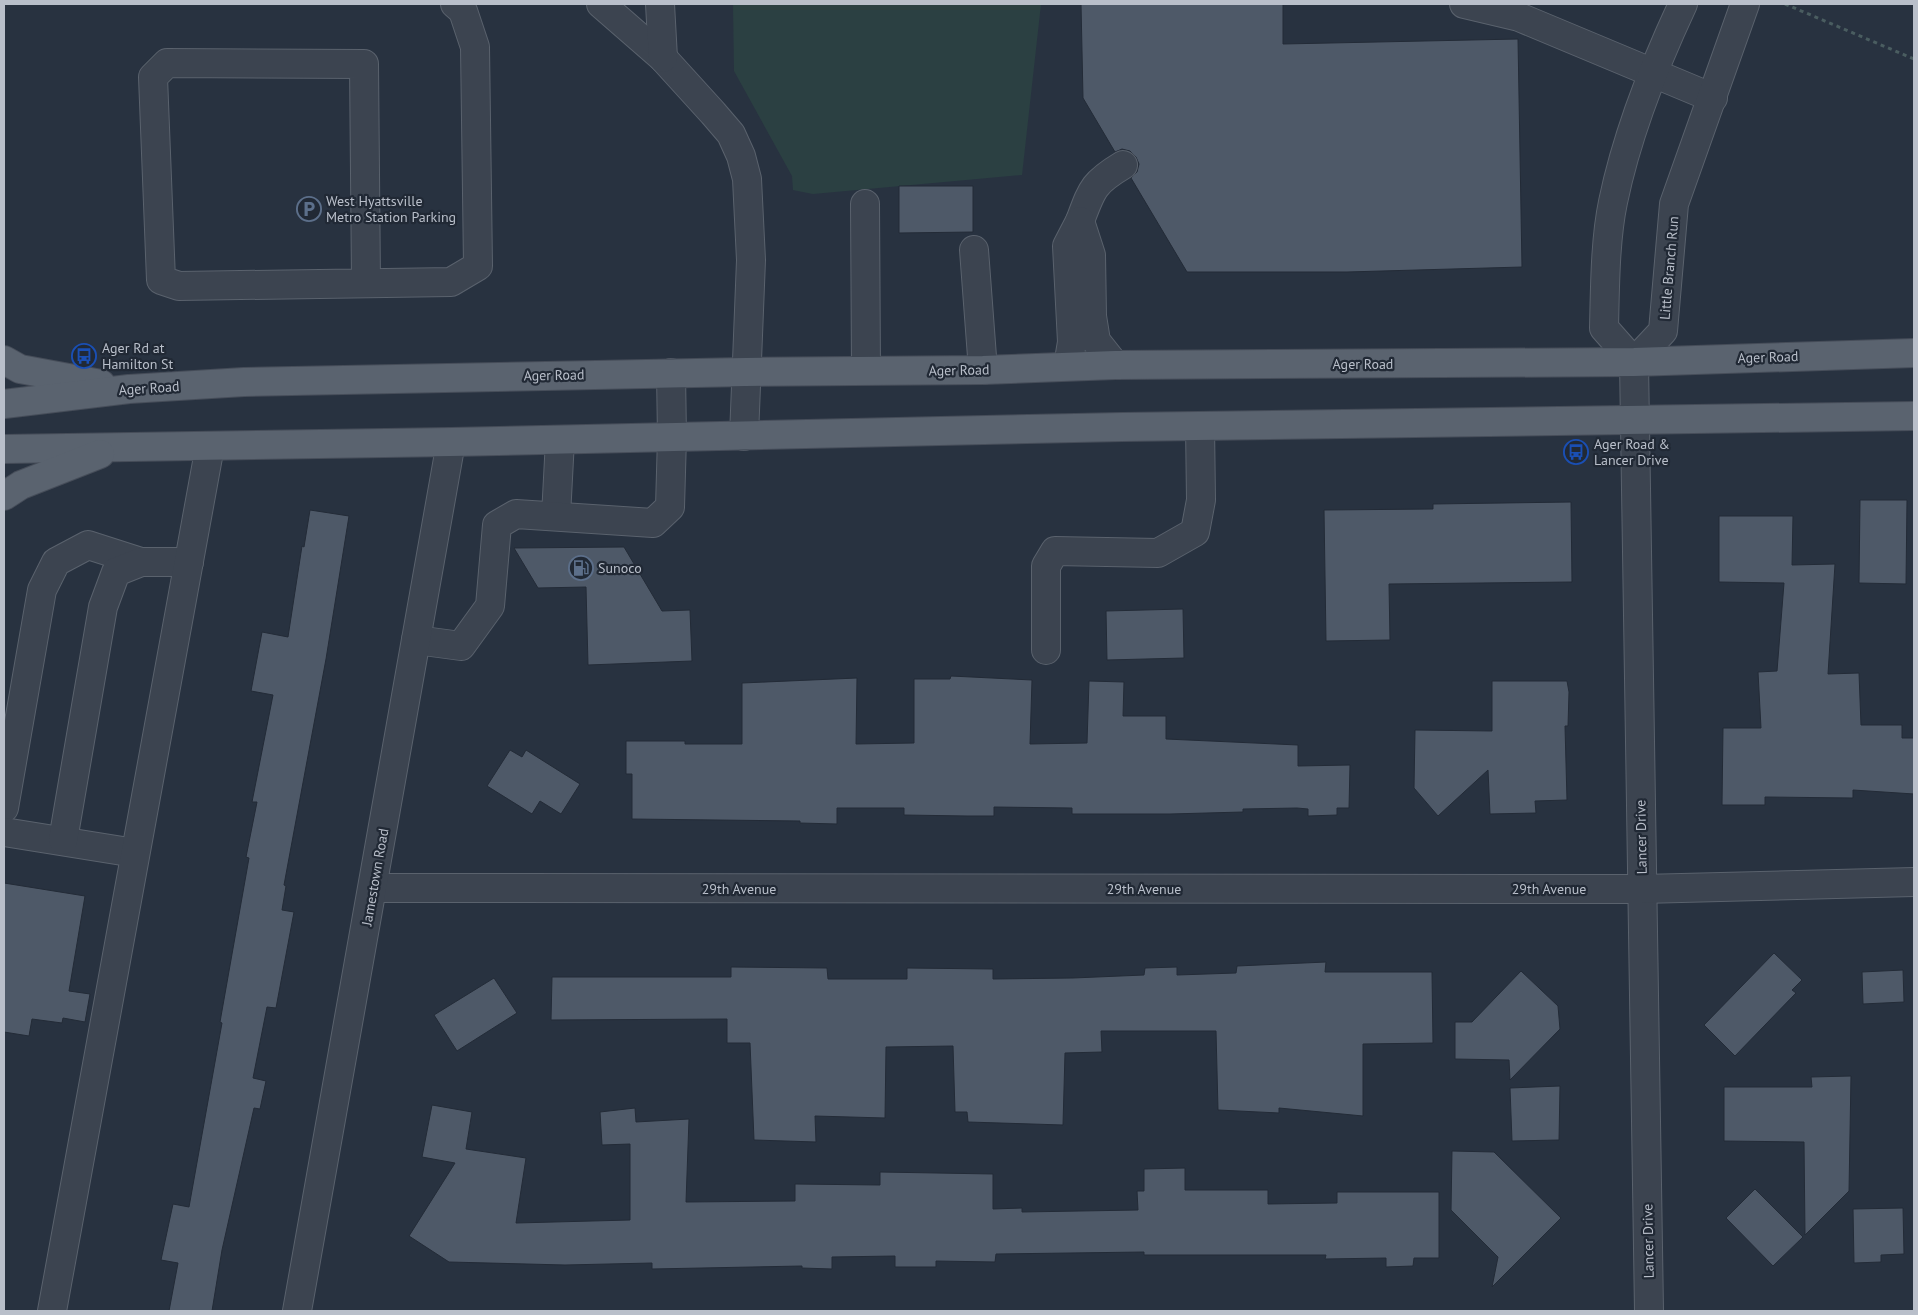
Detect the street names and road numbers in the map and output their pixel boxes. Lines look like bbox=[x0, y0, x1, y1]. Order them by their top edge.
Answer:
street label: Little Branch Run bbox=[1655, 215, 1683, 321]
street label: Ager Road bbox=[1737, 347, 1799, 367]
street label: Ager Road bbox=[1333, 355, 1393, 373]
street label: Ager Road bbox=[928, 360, 990, 380]
street label: Ager Road bbox=[523, 365, 585, 385]
street label: Ager Road bbox=[118, 377, 180, 399]
street label: Lancer Drive bbox=[1631, 800, 1651, 874]
street label: Jamestown Road bbox=[357, 827, 392, 928]
street label: 29th Avenue bbox=[702, 880, 776, 898]
street label: 29th Avenue bbox=[1107, 880, 1181, 898]
street label: 29th Avenue bbox=[1512, 880, 1586, 898]
street label: Lancer Drive bbox=[1638, 1204, 1658, 1278]

